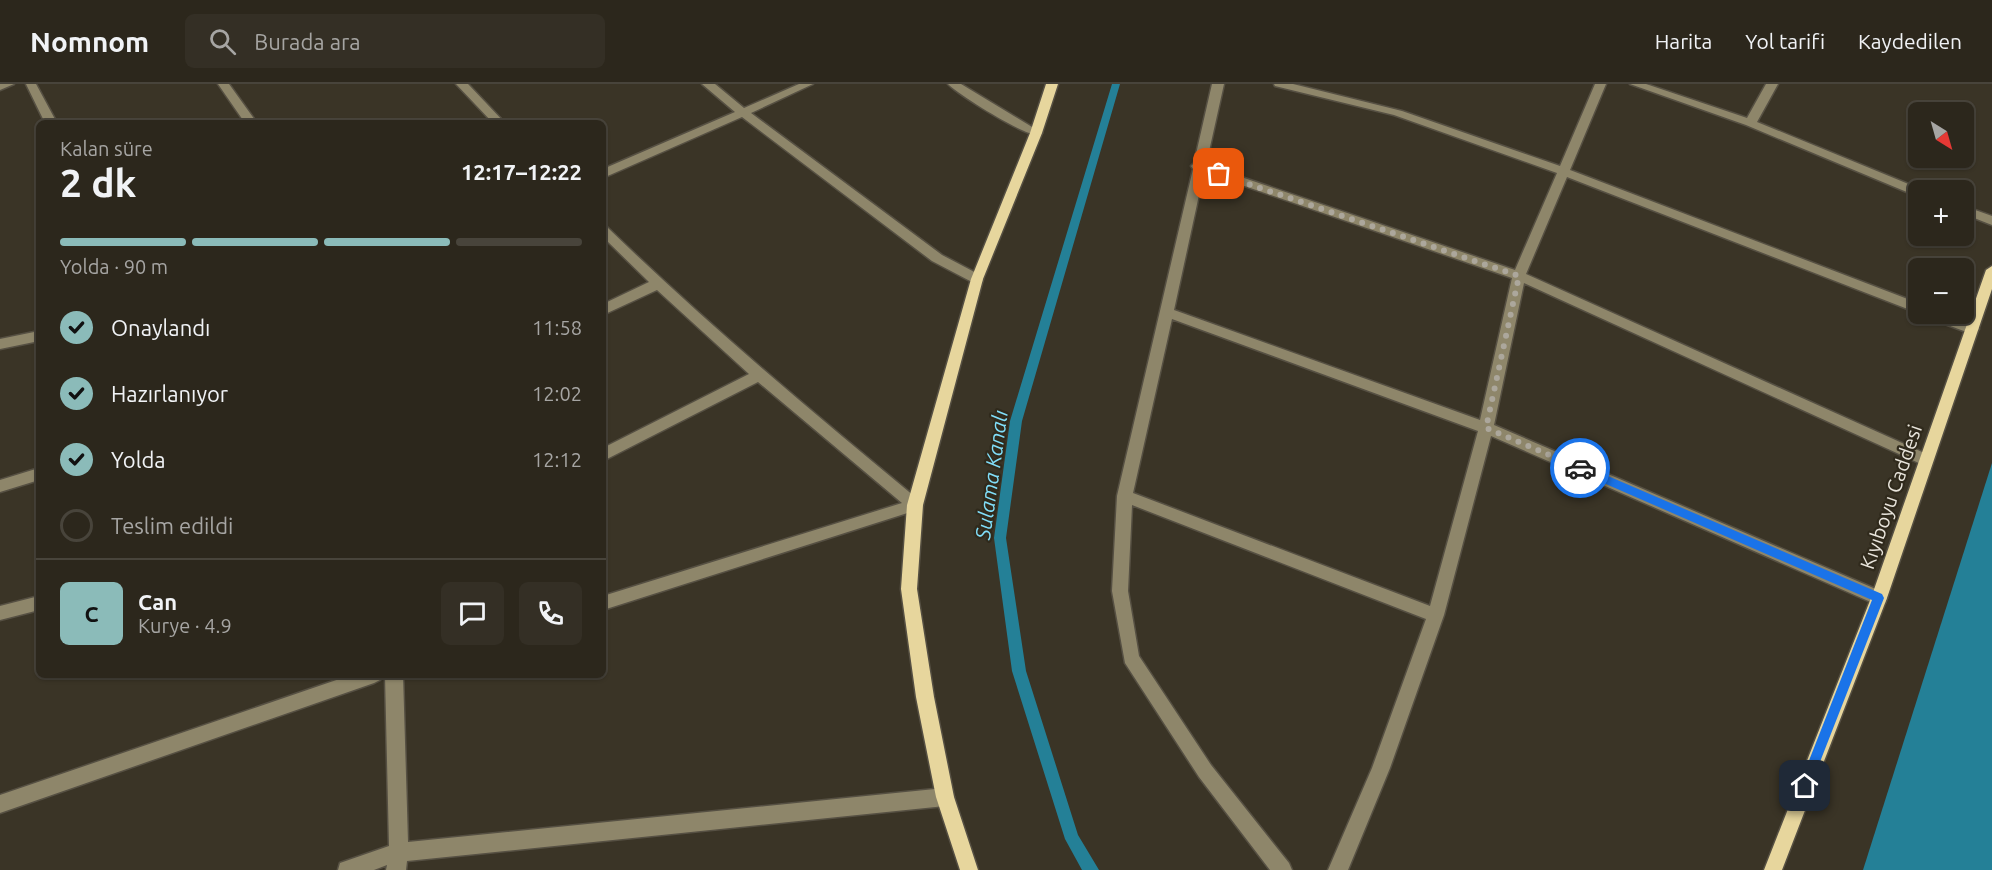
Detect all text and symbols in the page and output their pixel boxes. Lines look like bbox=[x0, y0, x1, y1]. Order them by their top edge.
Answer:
search box bbox=[185, 14, 605, 68]
icon: search bbox=[206, 25, 239, 58]
text: Nomnom bbox=[30, 26, 149, 57]
text: Burada ara bbox=[254, 29, 361, 54]
text: Harita bbox=[1655, 29, 1712, 53]
text: Yol tarifi bbox=[1745, 29, 1825, 53]
text: Kaydedilen bbox=[1858, 29, 1962, 53]
north arrow bbox=[1908, 102, 1974, 168]
map controls bbox=[1908, 102, 1974, 324]
text: Kalan süre bbox=[60, 137, 153, 160]
pin bbox=[1193, 148, 1244, 199]
icon: bag bbox=[1202, 157, 1235, 190]
text: 12:17–12:22 bbox=[461, 159, 582, 184]
text: 2 dk bbox=[60, 161, 136, 204]
button: + bbox=[1908, 180, 1974, 246]
text: Yolda · 90 m bbox=[60, 255, 168, 278]
button: − bbox=[1908, 258, 1974, 324]
icon: check bbox=[60, 311, 93, 344]
text: Onaylandı bbox=[111, 315, 210, 340]
text: 11:58 bbox=[532, 316, 582, 339]
icon: check bbox=[60, 377, 93, 410]
text: Hazırlanıyor bbox=[111, 381, 228, 406]
text: 12:02 bbox=[532, 382, 582, 405]
water label: Sulama Kanalı bbox=[970, 409, 1012, 542]
street label: Kıyıboyu Caddesi bbox=[1855, 421, 1926, 572]
courier bbox=[1550, 438, 1610, 498]
icon: check bbox=[60, 443, 93, 476]
text: Yolda bbox=[111, 447, 166, 472]
text: 12:12 bbox=[532, 448, 582, 471]
icon: car bbox=[1564, 452, 1597, 485]
text: Teslim edildi bbox=[111, 513, 233, 538]
button: chat bbox=[441, 582, 504, 645]
button: phone bbox=[519, 582, 582, 645]
text: Can bbox=[138, 589, 177, 614]
text: C bbox=[84, 601, 99, 626]
text: Kurye · 4.9 bbox=[138, 614, 232, 637]
pin bbox=[1779, 760, 1830, 811]
icon: home bbox=[1788, 769, 1821, 802]

